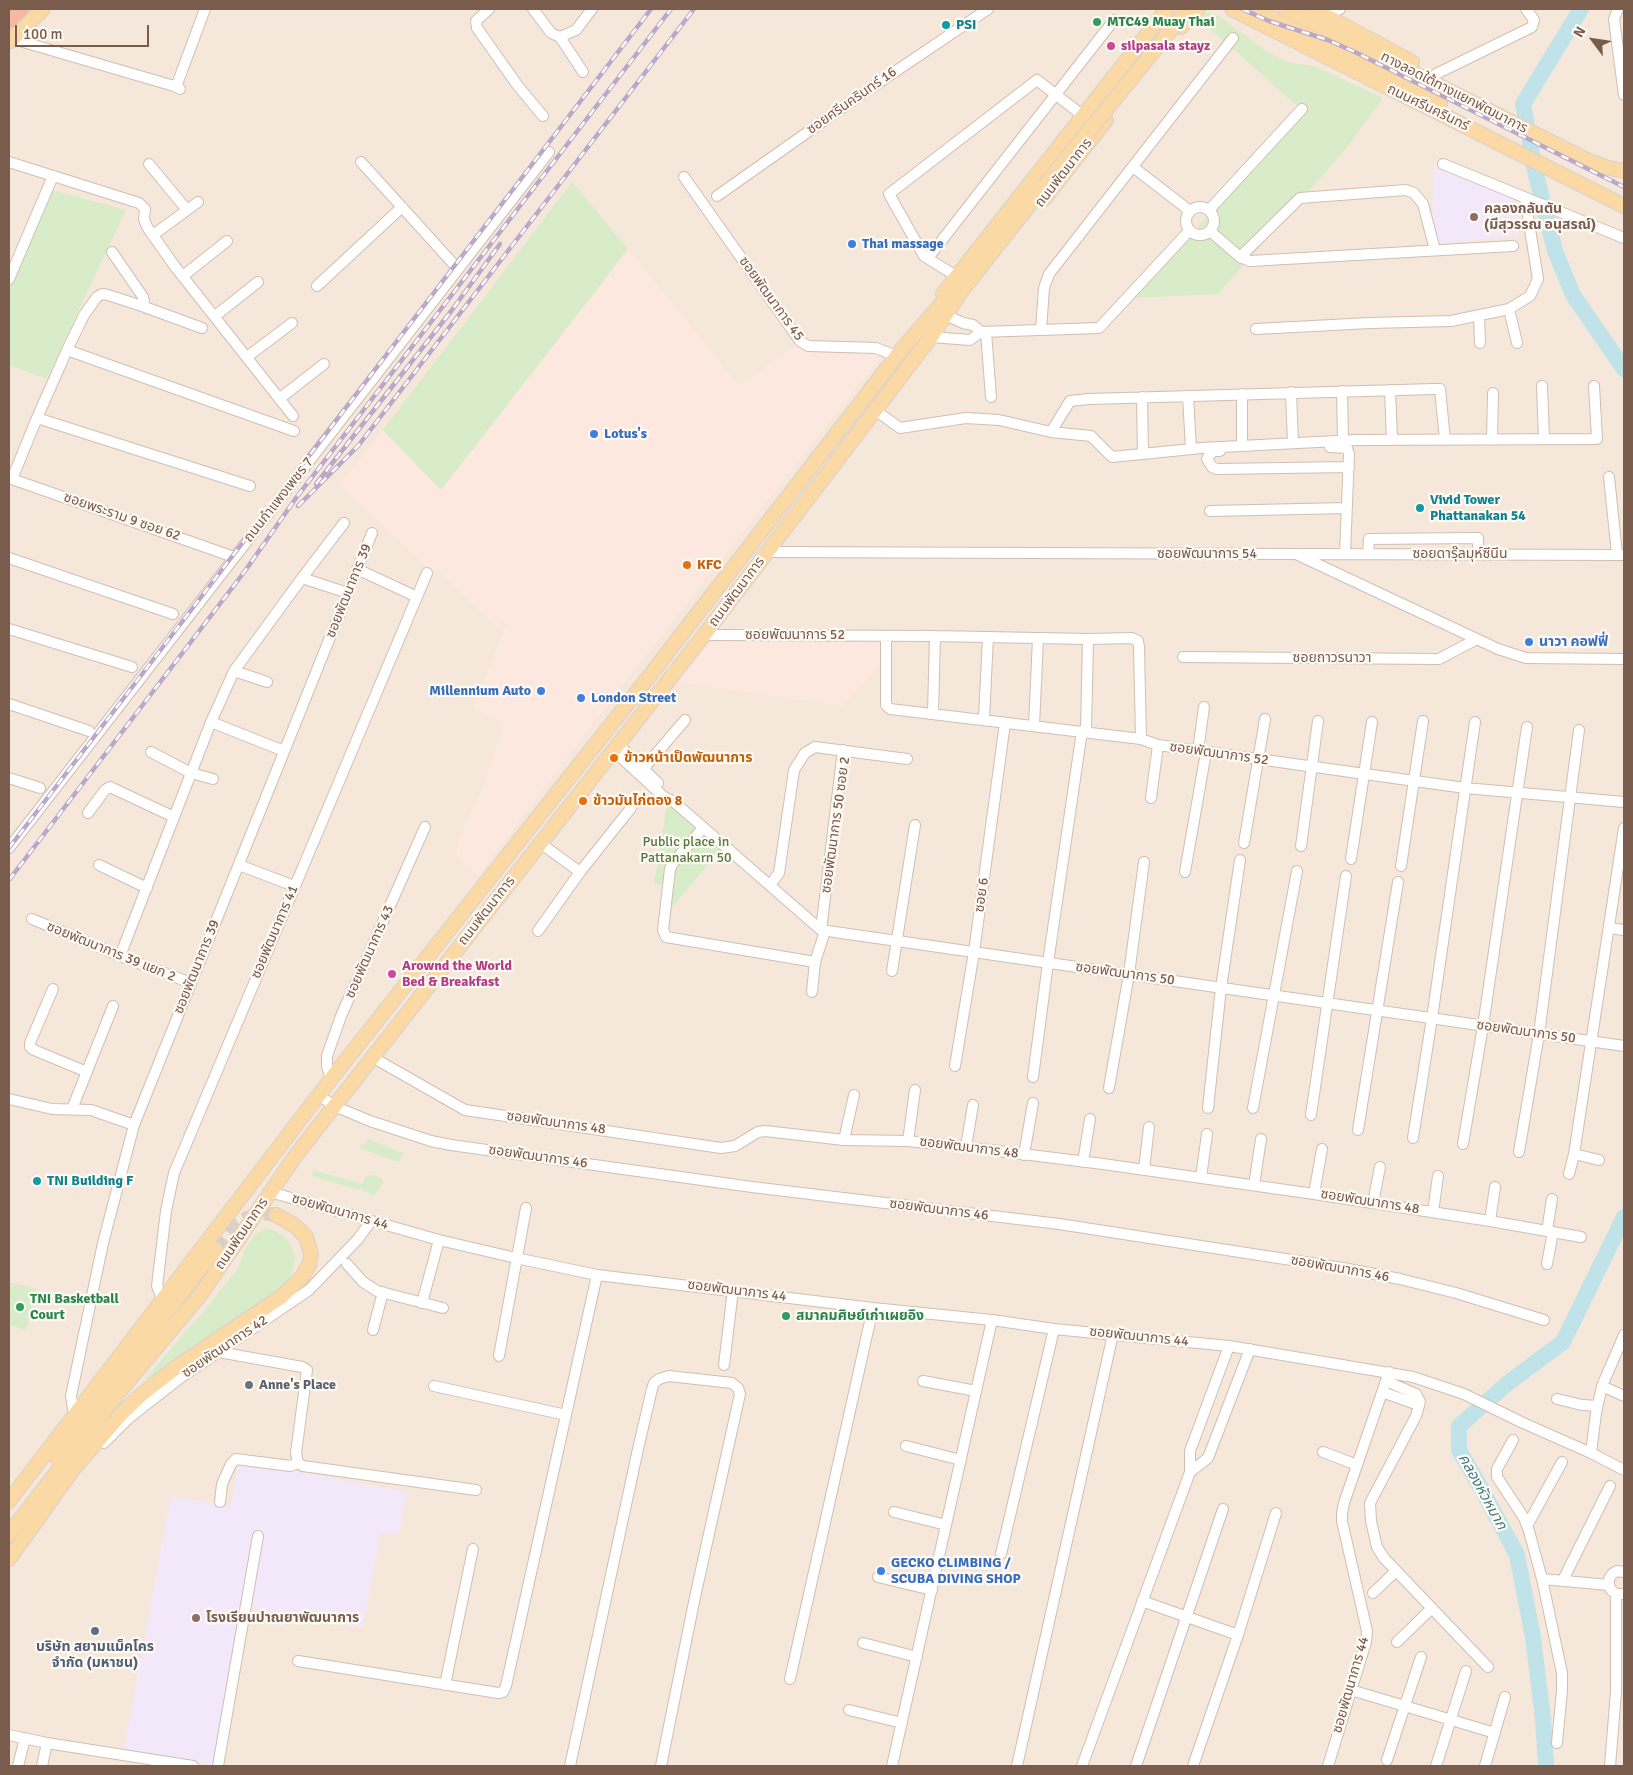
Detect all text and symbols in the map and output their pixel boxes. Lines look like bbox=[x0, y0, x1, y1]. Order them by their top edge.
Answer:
place label: MTC49 Muay Thai bbox=[1107, 14, 1215, 30]
scale bar bbox=[18, 15, 151, 47]
north arrow bbox=[1568, 15, 1618, 65]
marker: MTC49 Muay Thai bbox=[1091, 16, 1103, 28]
place label: PSI bbox=[956, 17, 976, 33]
marker: PSI bbox=[940, 19, 952, 31]
text: N bbox=[1570, 23, 1590, 41]
text: 100 m bbox=[23, 25, 63, 43]
place label: silpasala stayz bbox=[1121, 38, 1210, 54]
marker: silpasala stayz bbox=[1105, 40, 1117, 52]
street label: ทางลอดใต้ทางแยกพัฒนาการ bbox=[1378, 49, 1530, 137]
street label: ซอยศรีนครินทร์ 16 bbox=[804, 64, 900, 138]
street label: ถนนศรีนครินทร์ bbox=[1384, 81, 1472, 135]
street label: ถนนพัฒนาการ bbox=[1032, 135, 1096, 211]
place label: คลองกลันตัน (มีสุวรรณ อนุสรณ์) bbox=[1484, 201, 1596, 233]
marker: คลองกลันตัน (มีสุวรรณ อนุสรณ์) bbox=[1468, 211, 1480, 223]
place label: Thai massage bbox=[862, 236, 944, 252]
marker: Thai massage bbox=[846, 238, 858, 250]
street label: ซอยพัฒนาการ 45 bbox=[735, 254, 807, 344]
place label: Lotus's bbox=[604, 426, 647, 442]
marker: Lotus's bbox=[588, 428, 600, 440]
street label: ถนนกำแพงเพชร 7 bbox=[241, 454, 317, 546]
street label: ซอยพระราม 9 ซอย 62 bbox=[61, 489, 183, 545]
place label: Vivid Tower Phattanakan 54 bbox=[1430, 492, 1526, 524]
marker: Vivid Tower Phattanakan 54 bbox=[1414, 502, 1426, 514]
street label: ซอยพัฒนาการ 39 bbox=[323, 542, 375, 640]
street label: ซอยพัฒนาการ 54 bbox=[1157, 546, 1257, 562]
street label: ซอยดารุ๊ลมุห์ซีนีน bbox=[1412, 546, 1508, 562]
street label: ถนนพัฒนาการ bbox=[705, 554, 769, 630]
place label: KFC bbox=[697, 557, 722, 573]
marker: KFC bbox=[681, 559, 693, 571]
street label: ซอยพัฒนาการ 52 bbox=[745, 627, 845, 643]
place label: นาวา คอฟฟี่ bbox=[1539, 634, 1608, 650]
marker: นาวา คอฟฟี่ bbox=[1523, 636, 1535, 648]
street label: ซอยถาวรนาวา bbox=[1293, 650, 1371, 666]
place label: Millennium Auto bbox=[429, 683, 531, 699]
marker: Millennium Auto bbox=[535, 685, 547, 697]
place label: London Street bbox=[591, 690, 676, 706]
marker: London Street bbox=[575, 692, 587, 704]
street label: ซอยพัฒนาการ 52 bbox=[1168, 739, 1270, 769]
place label: ข้าวหน้าเป็ดพัฒนาการ bbox=[624, 750, 752, 766]
marker: ข้าวหน้าเป็ดพัฒนาการ bbox=[608, 752, 620, 764]
street label: ซอยพัฒนาการ 50 ซอย 2 bbox=[818, 756, 854, 894]
place label: ข้าวมันไก่ตอง 8 bbox=[593, 793, 682, 809]
marker: ข้าวมันไก่ตอง 8 bbox=[577, 795, 589, 807]
park label: Public place in Pattanakarn 50 bbox=[640, 834, 732, 866]
street label: ถนนพัฒนาการ bbox=[455, 873, 519, 949]
street label: ซอย 6 bbox=[971, 877, 993, 913]
street label: ซอยพัฒนาการ 41 bbox=[248, 883, 302, 981]
street label: ซอยพัฒนาการ 43 bbox=[342, 903, 398, 1001]
street label: ซอยพัฒนาการ 39 แยก 2 bbox=[44, 918, 178, 986]
street label: ซอยพัฒนาการ 39 bbox=[171, 918, 223, 1016]
place label: Arownd the World Bed & Breakfast bbox=[402, 958, 512, 990]
street label: ซอยพัฒนาการ 50 bbox=[1074, 959, 1176, 989]
marker: Arownd the World Bed & Breakfast bbox=[386, 968, 398, 980]
street label: ซอยพัฒนาการ 50 bbox=[1475, 1017, 1577, 1047]
street label: ซอยพัฒนาการ 48 bbox=[505, 1108, 607, 1138]
street label: ซอยพัฒนาการ 48 bbox=[918, 1134, 1020, 1162]
street label: ซอยพัฒนาการ 46 bbox=[487, 1142, 589, 1172]
place label: TNI Building F bbox=[47, 1173, 134, 1189]
marker: TNI Building F bbox=[31, 1175, 43, 1187]
street label: ซอยพัฒนาการ 48 bbox=[1319, 1186, 1421, 1218]
street label: ซอยพัฒนาการ 44 bbox=[290, 1190, 390, 1234]
street label: ถนนพัฒนาการ bbox=[212, 1195, 272, 1273]
street label: ซอยพัฒนาการ 46 bbox=[888, 1196, 990, 1224]
street label: ซอยพัฒนาการ 46 bbox=[1289, 1252, 1391, 1286]
street label: ซอยพัฒนาการ 44 bbox=[686, 1277, 788, 1305]
place label: TNI Basketball Court bbox=[30, 1291, 119, 1324]
marker: TNI Basketball Court bbox=[14, 1301, 26, 1313]
place label: สมาคมศิษย์เก่าเผยอิง bbox=[796, 1308, 924, 1324]
marker: สมาคมศิษย์เก่าเผยอิง bbox=[780, 1310, 792, 1322]
street label: ซอยพัฒนาการ 42 bbox=[179, 1312, 271, 1382]
street label: ซอยพัฒนาการ 44 bbox=[1088, 1323, 1190, 1351]
place label: Anne's Place bbox=[259, 1377, 336, 1393]
marker: Anne's Place bbox=[243, 1379, 255, 1391]
water label: คลองหัวหมาก bbox=[1454, 1451, 1510, 1533]
place label: GECKO CLIMBING / SCUBA DIVING SHOP bbox=[891, 1555, 1021, 1588]
marker: GECKO CLIMBING / SCUBA DIVING SHOP bbox=[875, 1565, 887, 1577]
place label: โรงเรียนปาณยาพัฒนาการ bbox=[206, 1610, 359, 1626]
marker: โรงเรียนปาณยาพัฒนาการ bbox=[190, 1612, 202, 1624]
marker: บริษัท สยามแม็คโคร จำกัด (มหาชน) bbox=[89, 1625, 101, 1637]
street label: ซอยพัฒนาการ 44 bbox=[1329, 1635, 1373, 1735]
place label: บริษัท สยามแม็คโคร จำกัด (มหาชน) bbox=[36, 1639, 154, 1671]

